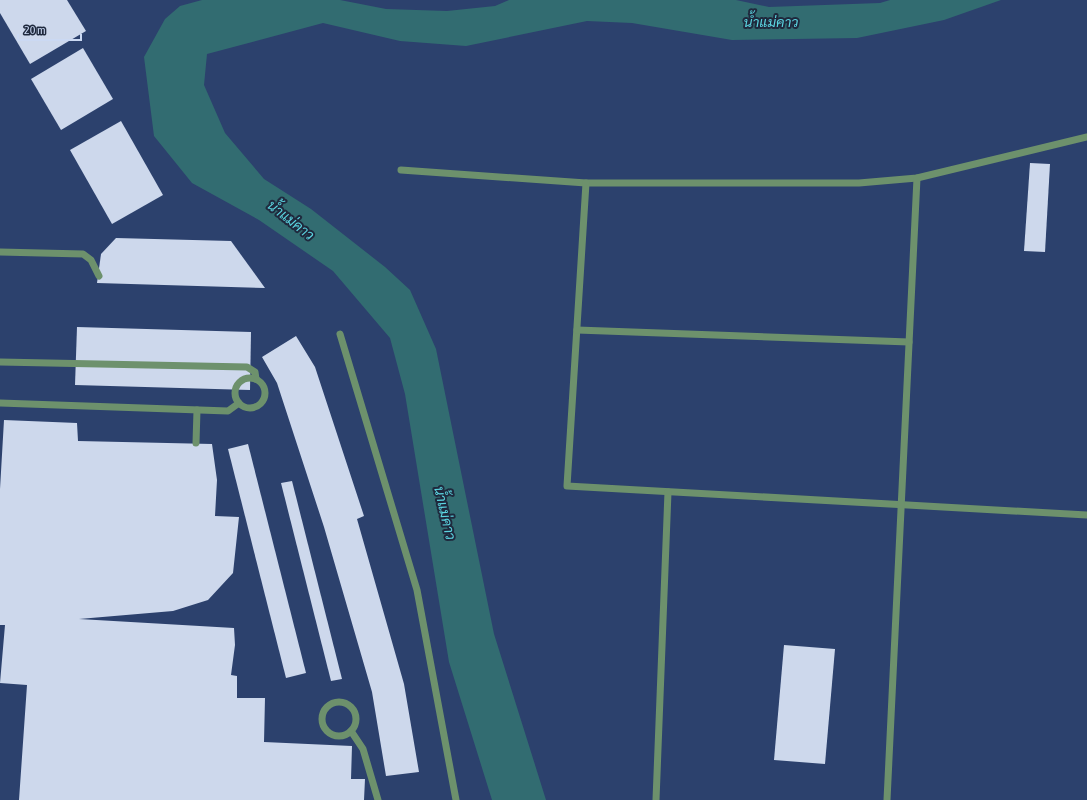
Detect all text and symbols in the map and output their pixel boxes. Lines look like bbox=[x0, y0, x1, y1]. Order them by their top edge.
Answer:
water label: น้ำแม่คาว bbox=[744, 10, 798, 30]
scale bar bbox=[18, 16, 81, 42]
text: 20 m bbox=[24, 23, 46, 37]
water label: น้ำแม่คาว bbox=[264, 194, 320, 243]
water label: น้ำแม่คาว bbox=[431, 484, 463, 542]

